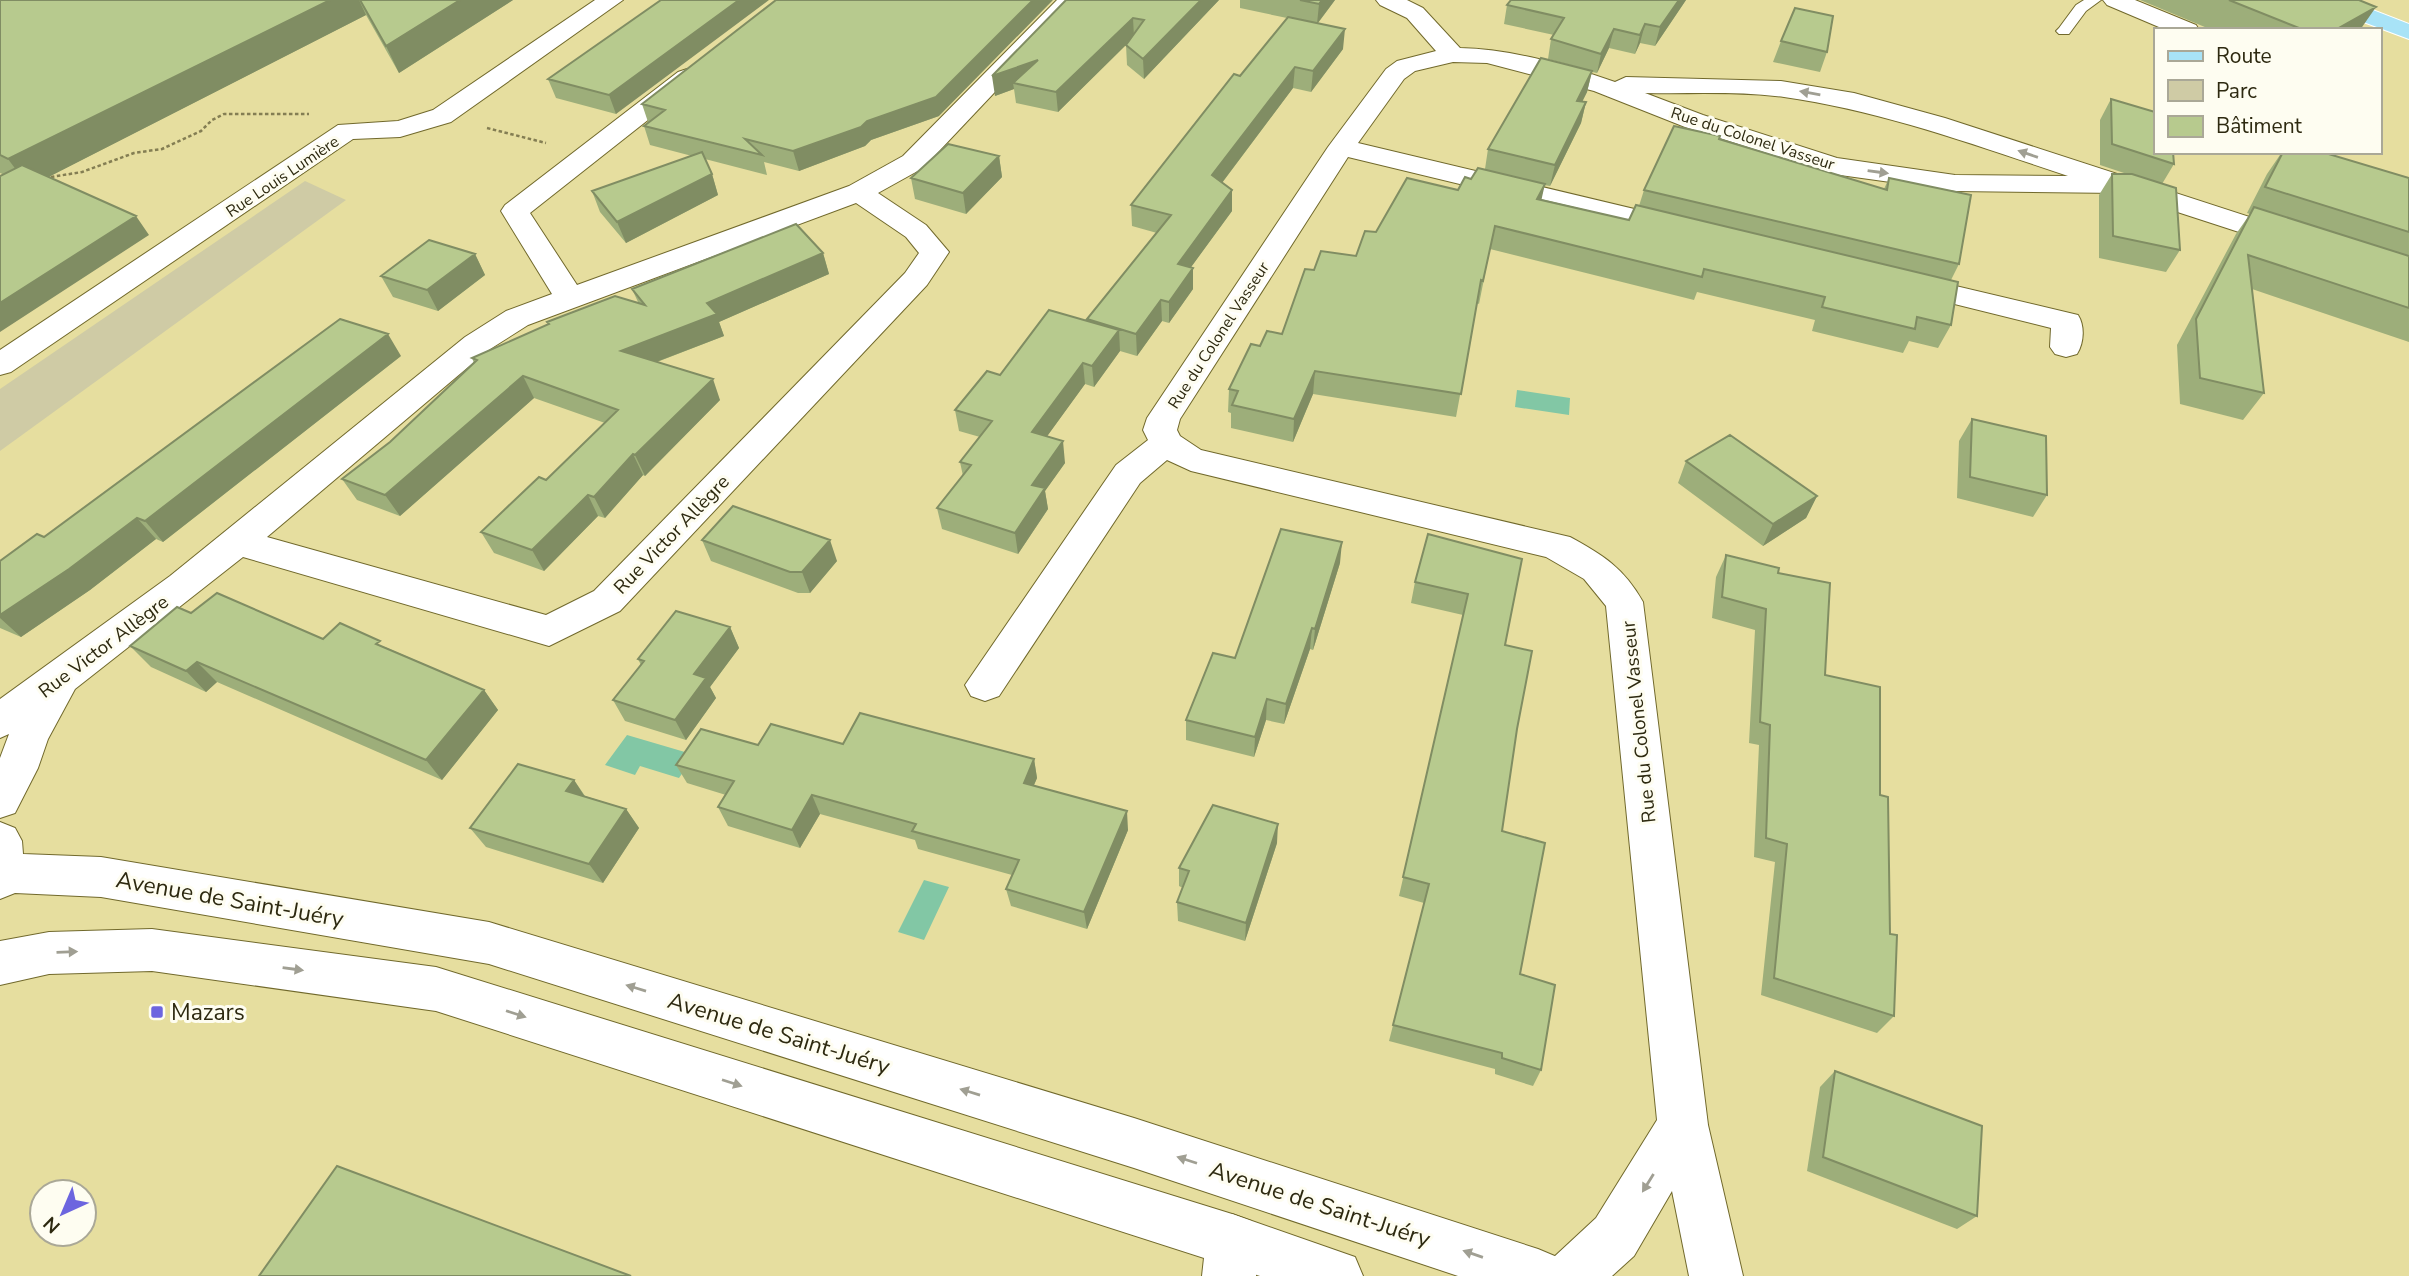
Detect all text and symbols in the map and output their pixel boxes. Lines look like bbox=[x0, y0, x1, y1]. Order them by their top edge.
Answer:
legend bbox=[2154, 28, 2381, 154]
text: Route bbox=[2216, 42, 2272, 70]
text: Parc bbox=[2216, 77, 2257, 105]
one-way arrow bbox=[1798, 87, 1820, 98]
street label: Rue du Colonel Vasseur bbox=[1668, 102, 1838, 176]
text: Bâtiment bbox=[2216, 112, 2303, 140]
street label: Rue Louis Lumière bbox=[222, 131, 343, 223]
one-way arrow bbox=[2018, 149, 2039, 159]
one-way arrow bbox=[1867, 167, 1889, 178]
street label: Rue du Colonel Vasseur bbox=[1163, 258, 1275, 413]
street label: Rue Victor Allègre bbox=[608, 469, 735, 600]
street label: Rue Victor Allègre bbox=[33, 589, 174, 704]
street label: Rue du Colonel Vasseur bbox=[1615, 619, 1663, 824]
street label: Avenue de Saint-Juéry bbox=[114, 864, 346, 935]
one-way arrow bbox=[56, 946, 78, 958]
one-way arrow bbox=[282, 964, 304, 975]
one-way arrow bbox=[625, 983, 646, 993]
street label: Avenue de Saint-Juéry bbox=[664, 985, 894, 1082]
place label: Mazars bbox=[171, 997, 245, 1028]
marker: Mazars bbox=[149, 1004, 165, 1020]
one-way arrow bbox=[505, 1010, 526, 1020]
one-way arrow bbox=[722, 1078, 743, 1089]
one-way arrow bbox=[959, 1086, 980, 1097]
one-way arrow bbox=[1176, 1154, 1197, 1165]
street label: Avenue de Saint-Juéry bbox=[1205, 1154, 1435, 1255]
one-way arrow bbox=[1641, 1174, 1654, 1193]
north arrow bbox=[28, 1178, 98, 1248]
text: N bbox=[38, 1210, 66, 1239]
one-way arrow bbox=[1462, 1248, 1483, 1259]

